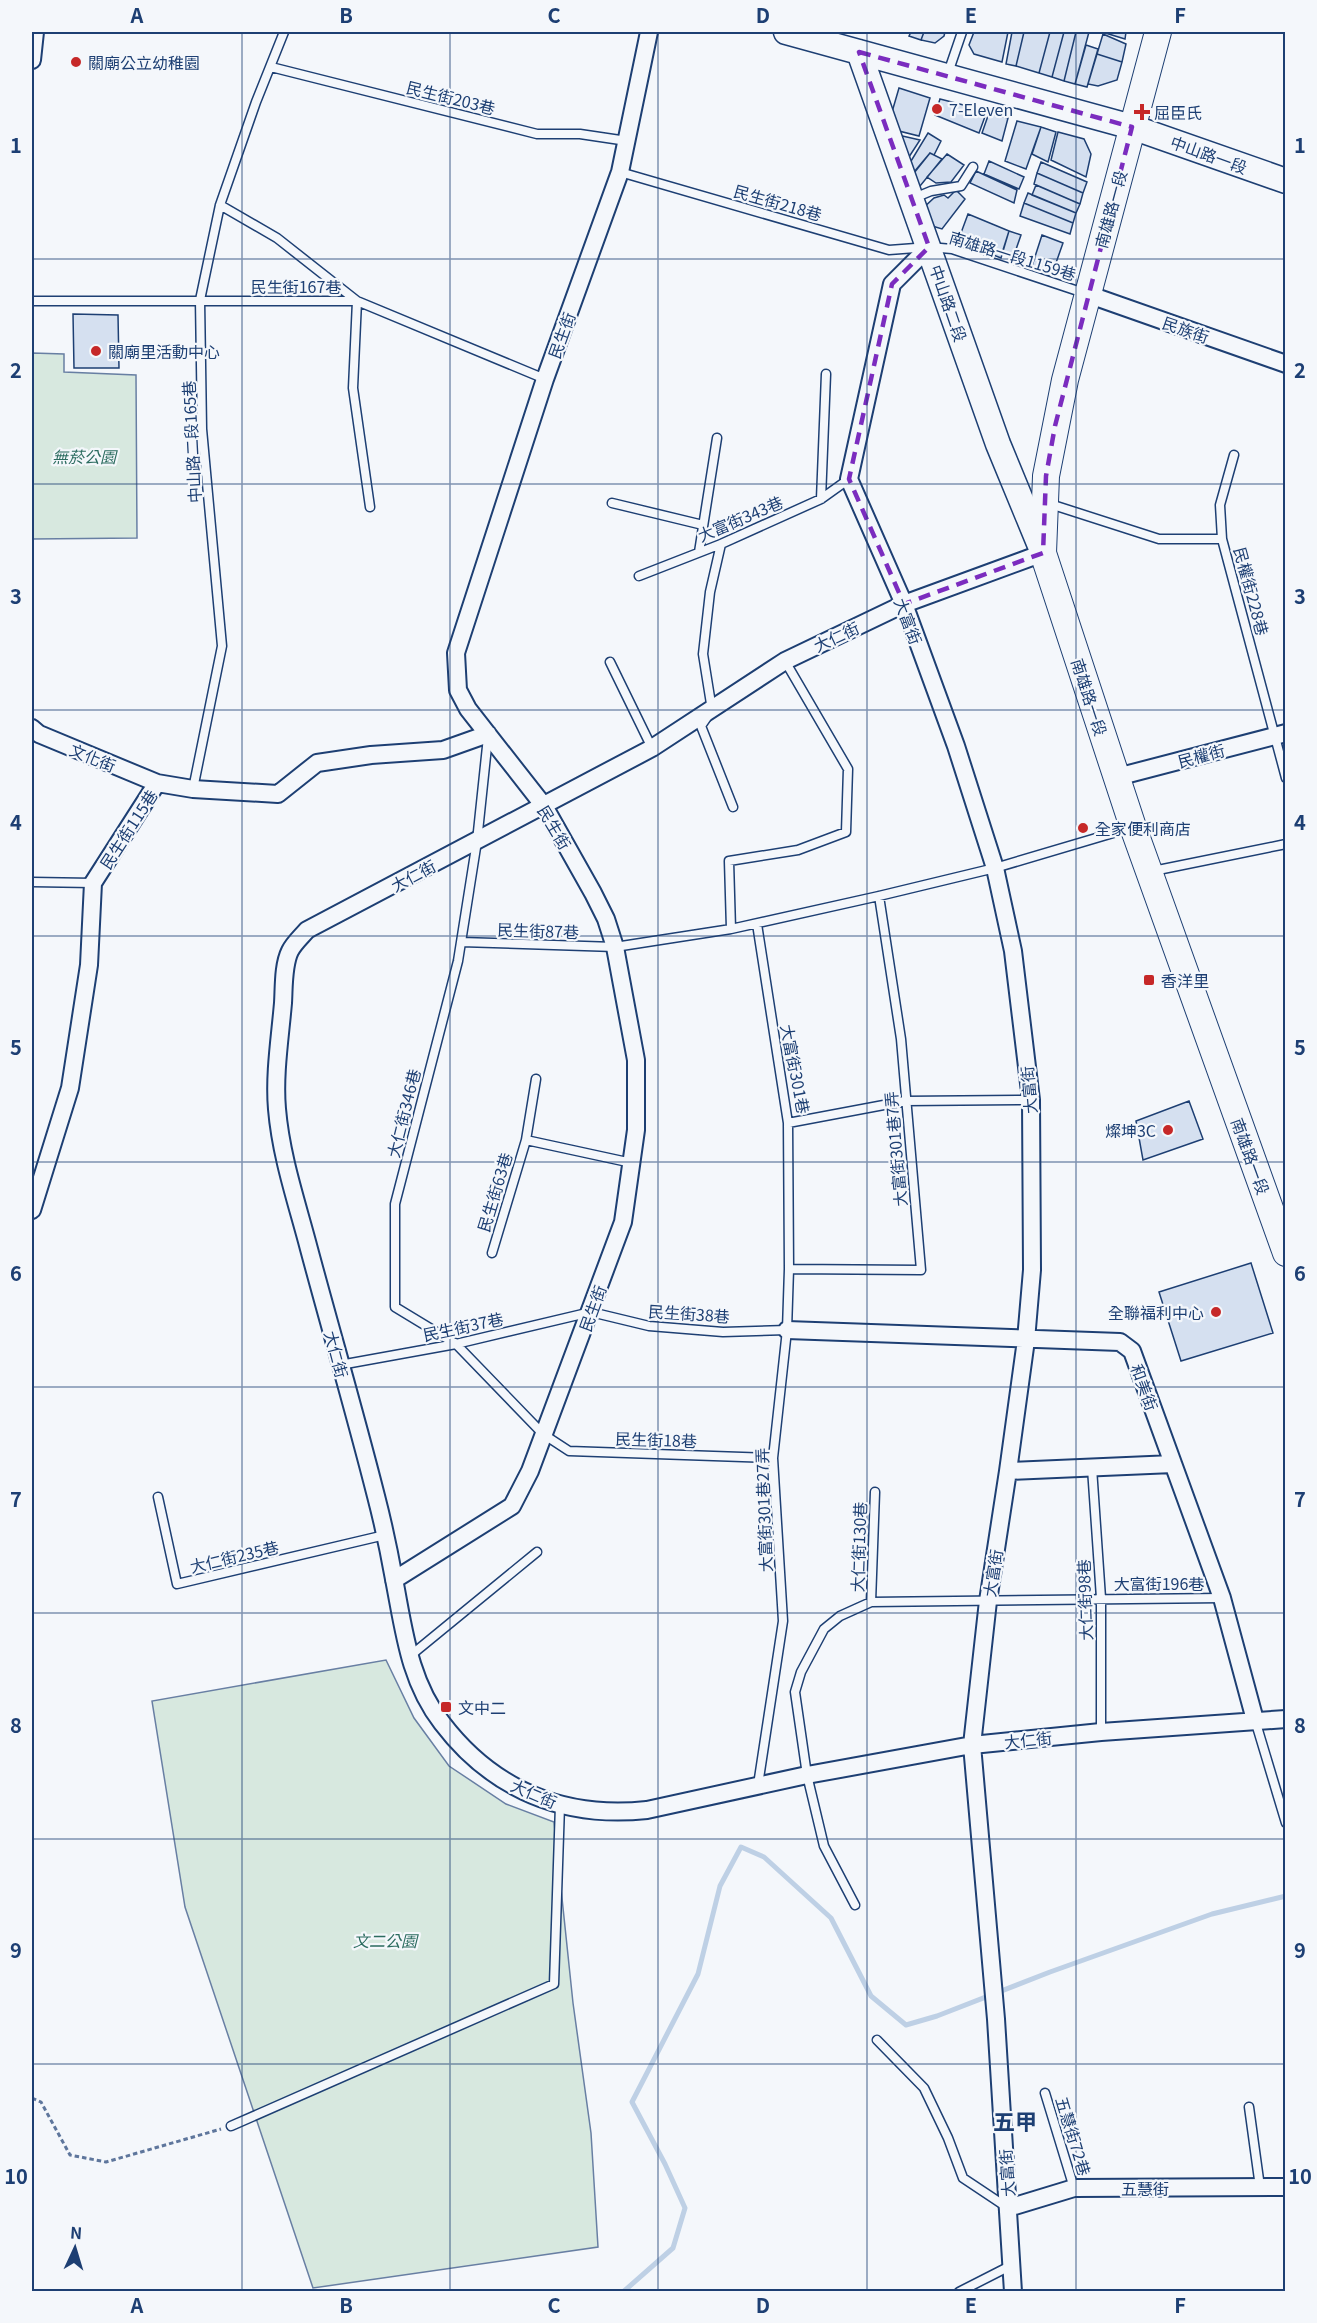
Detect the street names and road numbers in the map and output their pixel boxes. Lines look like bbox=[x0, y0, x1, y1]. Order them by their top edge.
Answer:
street label: 民生街203巷 bbox=[404, 74, 498, 120]
street label: 中山路一段 bbox=[1167, 129, 1251, 179]
street label: 南雄路一段 bbox=[1088, 167, 1132, 251]
street label: 民生街218巷 bbox=[731, 178, 825, 226]
street label: 南雄路一段1159巷 bbox=[947, 224, 1079, 286]
street label: 中山路二段 bbox=[925, 261, 973, 345]
street label: 民生街167巷 bbox=[251, 274, 341, 298]
street label: 民生街 bbox=[542, 308, 580, 362]
street label: 民族街 bbox=[1159, 310, 1213, 348]
street label: 中山路二段165巷 bbox=[176, 380, 206, 504]
street label: 大富街343巷 bbox=[694, 489, 786, 547]
street label: 民權街228巷 bbox=[1229, 544, 1275, 638]
street label: 大富街 bbox=[889, 594, 929, 648]
street label: 大仁街 bbox=[809, 615, 863, 657]
street label: 南雄路一段 bbox=[1066, 655, 1114, 739]
street label: 文化街 bbox=[66, 737, 120, 777]
street label: 民權街 bbox=[1175, 737, 1227, 773]
street label: 民生街115巷 bbox=[93, 784, 163, 874]
street label: 民生街 bbox=[532, 800, 578, 854]
street label: 大仁街 bbox=[386, 853, 440, 897]
street label: 民生街87巷 bbox=[497, 917, 579, 943]
street label: 大富街301巷 bbox=[776, 1022, 816, 1116]
street label: 大富街 bbox=[1014, 1065, 1042, 1115]
street label: 大仁街346巷 bbox=[380, 1066, 426, 1160]
street label: 大富街301巷7弄 bbox=[878, 1090, 912, 1208]
street label: 南雄路一段 bbox=[1226, 1114, 1276, 1198]
street label: 民生街63巷 bbox=[471, 1149, 517, 1235]
street label: 民生街 bbox=[573, 1281, 611, 1335]
street label: 民生街38巷 bbox=[647, 1298, 731, 1328]
street label: 民生街37巷 bbox=[421, 1306, 505, 1346]
street label: 大仁街 bbox=[319, 1328, 355, 1380]
street label: 和美街 bbox=[1126, 1360, 1164, 1414]
street label: 民生街18巷 bbox=[615, 1426, 697, 1452]
street label: 大富街301巷27弄 bbox=[749, 1447, 777, 1573]
street label: 大仁街130巷 bbox=[844, 1501, 872, 1593]
street label: 大仁街235巷 bbox=[187, 1534, 281, 1578]
street label: 大富街 bbox=[976, 1547, 1008, 1599]
street label: 大仁街98巷 bbox=[1071, 1559, 1097, 1641]
street label: 大富街196巷 bbox=[1114, 1571, 1204, 1595]
street label: 大仁街 bbox=[1003, 1725, 1053, 1753]
street label: 大仁街 bbox=[507, 1773, 561, 1813]
street label: 五慧街72巷 bbox=[1051, 2093, 1097, 2179]
street label: 大富街 bbox=[992, 2148, 1020, 2198]
street label: 五慧街 bbox=[1121, 2176, 1169, 2200]

